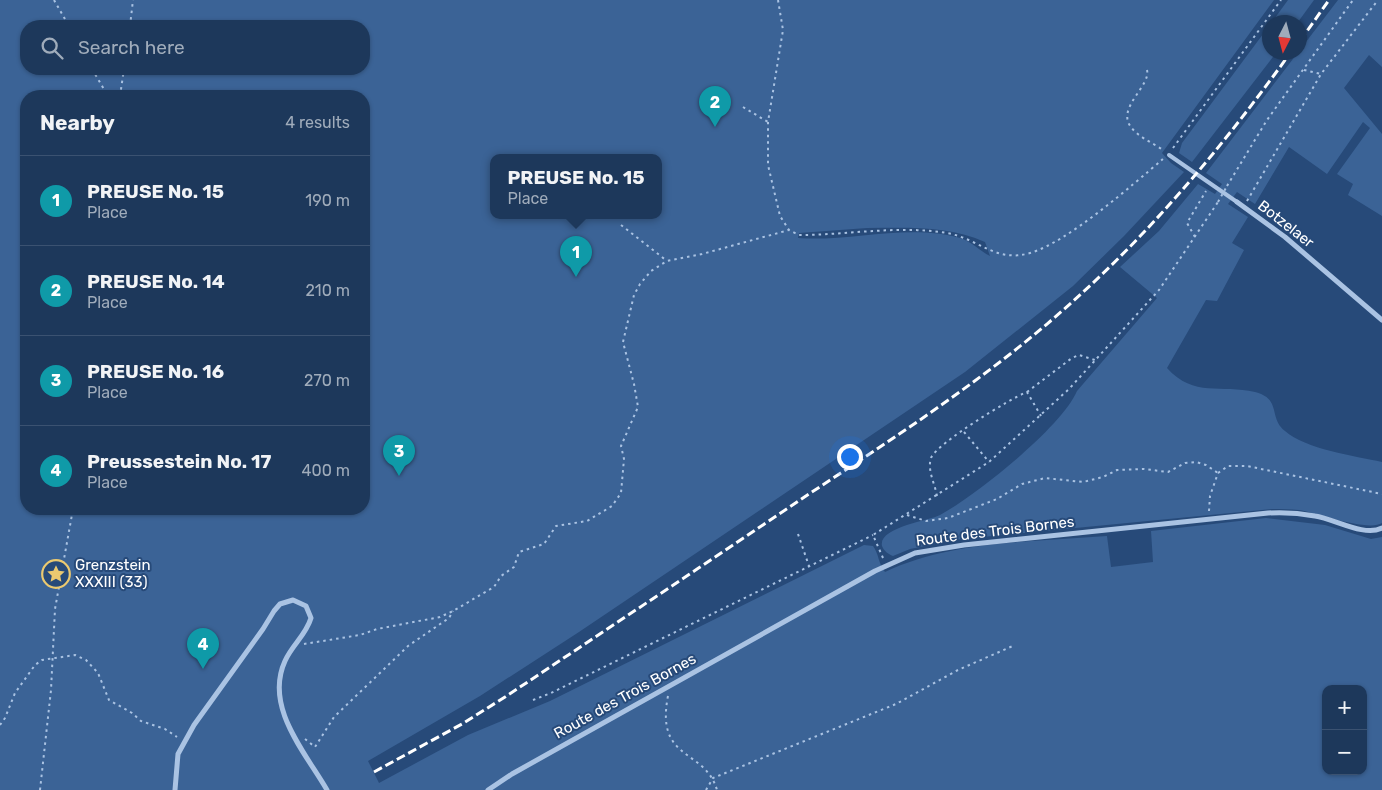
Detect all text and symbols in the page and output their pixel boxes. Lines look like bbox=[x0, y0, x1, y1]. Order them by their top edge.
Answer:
north arrow bbox=[1262, 15, 1307, 60]
search box bbox=[20, 20, 370, 75]
icon: search bbox=[38, 34, 66, 62]
text: Search here bbox=[78, 36, 185, 59]
pin: 2 bbox=[699, 86, 731, 127]
text: Nearby bbox=[40, 110, 115, 135]
text: 4 results bbox=[285, 113, 350, 132]
popup bbox=[490, 154, 662, 219]
text: PREUSE No. 15 bbox=[507, 166, 645, 189]
text: PREUSE No. 15 bbox=[87, 180, 224, 203]
text: Place bbox=[507, 189, 548, 208]
text: 1 bbox=[52, 191, 60, 210]
text: 190 m bbox=[305, 191, 350, 210]
street label: Botzelaer bbox=[1254, 196, 1318, 252]
text: Place bbox=[87, 203, 128, 222]
pin: 1 bbox=[560, 236, 592, 277]
text: PREUSE No. 14 bbox=[87, 270, 225, 293]
text: 2 bbox=[51, 281, 61, 300]
text: 210 m bbox=[305, 281, 350, 300]
text: Place bbox=[87, 293, 128, 312]
text: PREUSE No. 16 bbox=[87, 360, 224, 383]
text: 3 bbox=[51, 371, 61, 390]
text: 270 m bbox=[304, 371, 350, 390]
text: Place bbox=[87, 383, 128, 402]
pin: 3 bbox=[383, 435, 415, 476]
your location bbox=[837, 444, 863, 470]
text: Preussestein No. 17 bbox=[87, 450, 271, 473]
text: 4 bbox=[51, 461, 61, 480]
text: 400 m bbox=[302, 461, 350, 480]
text: Place bbox=[87, 473, 128, 492]
street label: Route des Trois Bornes bbox=[915, 512, 1076, 550]
place label: Grenzstein XXXIII (33) bbox=[75, 556, 151, 591]
place icon: Grenzstein XXXIII (33) bbox=[41, 559, 71, 589]
pin: 4 bbox=[187, 628, 219, 669]
street label: Route des Trois Bornes bbox=[551, 649, 699, 743]
map controls bbox=[1322, 685, 1367, 775]
button: + bbox=[1322, 685, 1367, 730]
button: − bbox=[1322, 730, 1367, 775]

